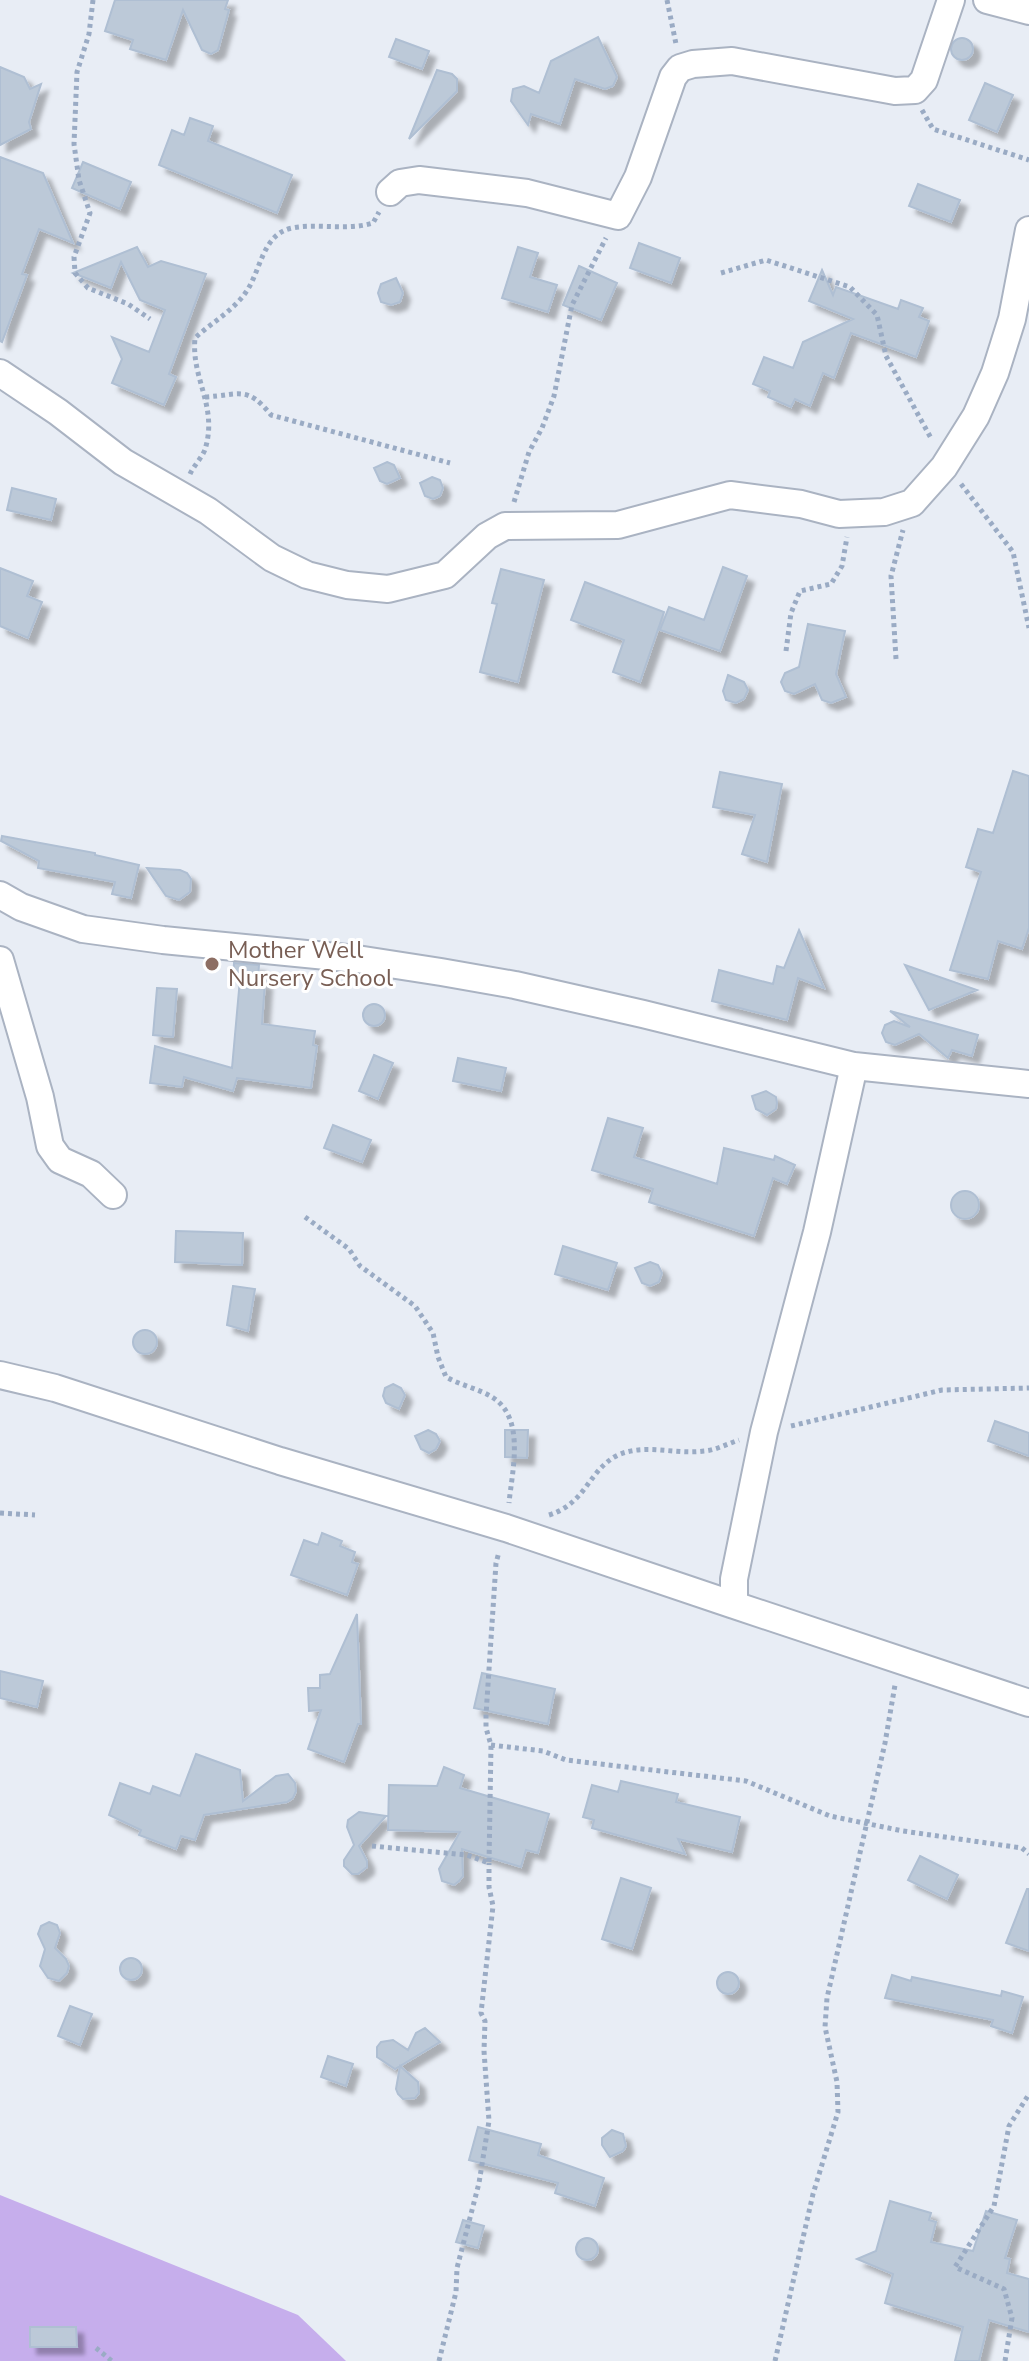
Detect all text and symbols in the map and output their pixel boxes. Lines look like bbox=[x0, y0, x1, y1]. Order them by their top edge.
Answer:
place label: Mother Well Nursery School bbox=[228, 934, 393, 994]
marker: Mother Well Nursery School bbox=[203, 955, 221, 973]

